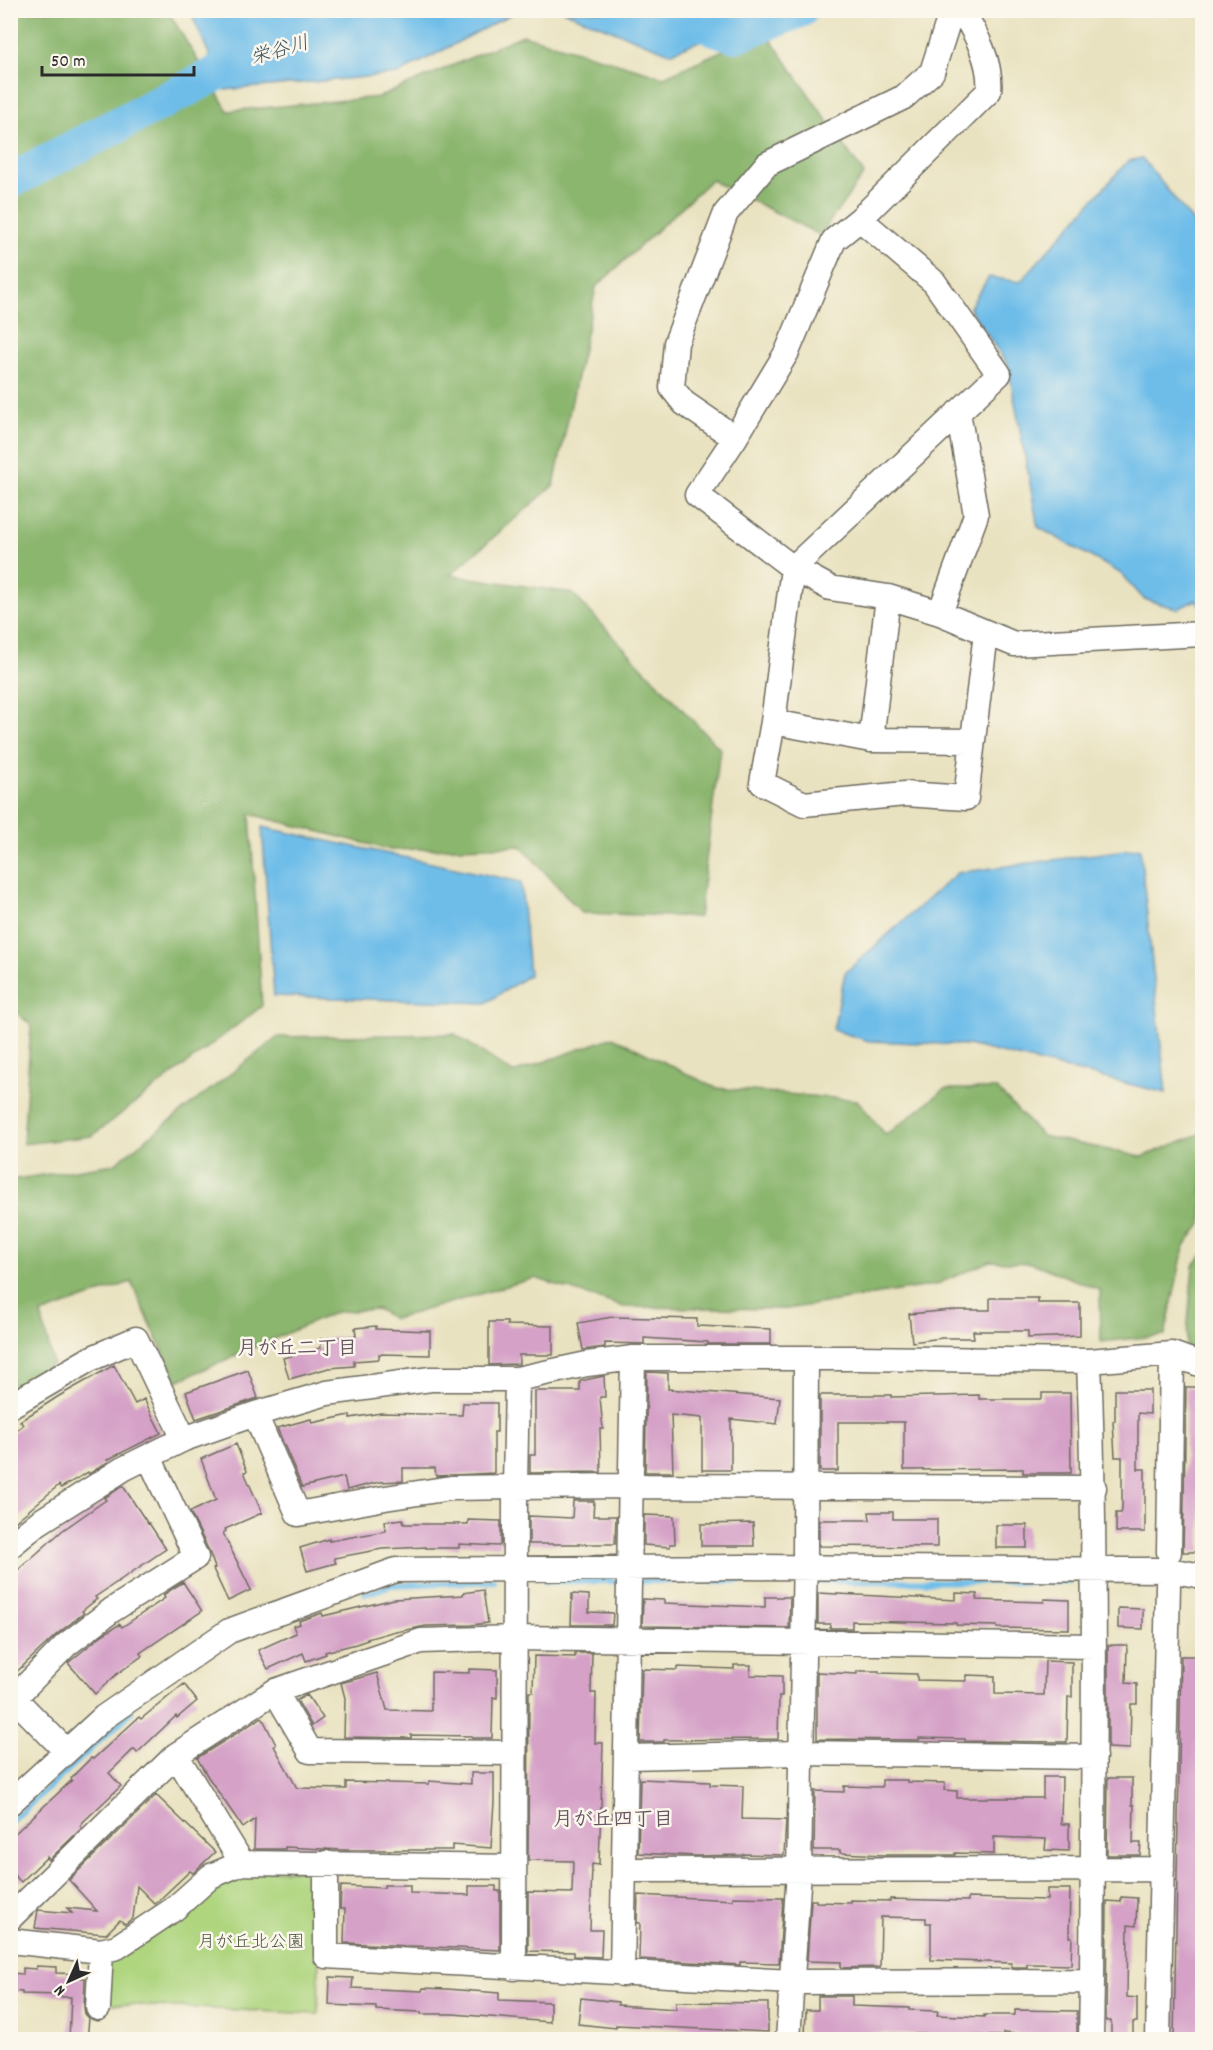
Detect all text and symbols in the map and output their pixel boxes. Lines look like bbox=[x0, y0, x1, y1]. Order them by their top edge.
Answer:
water label: 栄谷川 bbox=[247, 30, 313, 74]
scale bar bbox=[42, 39, 194, 77]
text: 50 m bbox=[51, 50, 86, 75]
district label: 月が丘二丁目 bbox=[237, 1336, 357, 1364]
district label: 月が丘四丁目 bbox=[553, 1807, 673, 1835]
park label: 月が丘北公園 bbox=[197, 1931, 305, 1956]
north arrow bbox=[39, 1951, 99, 2011]
text: N bbox=[49, 1979, 71, 2001]

